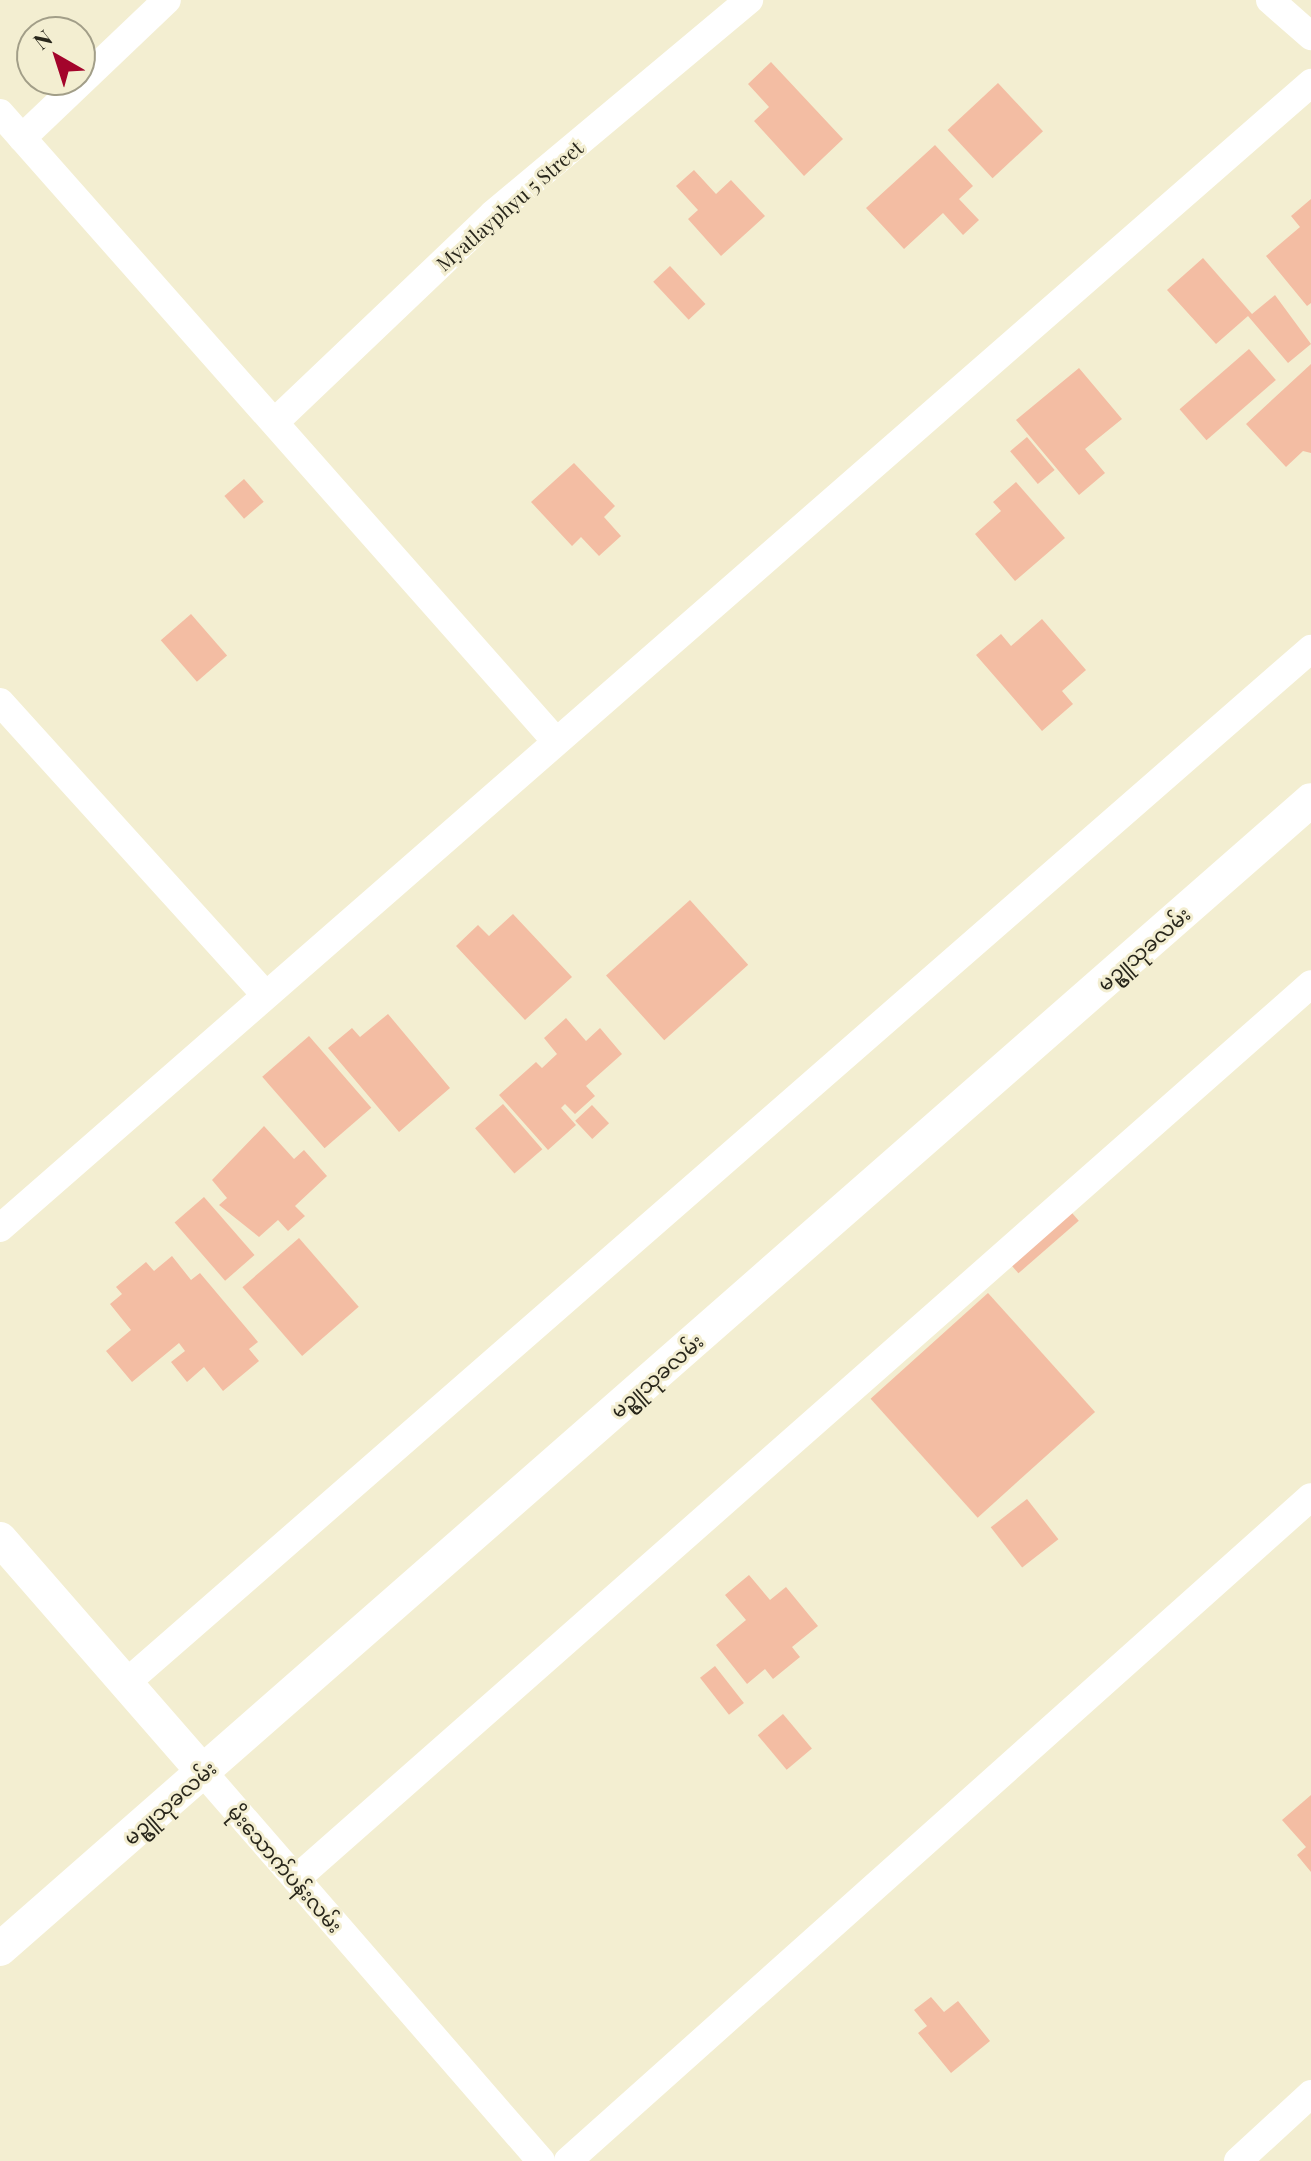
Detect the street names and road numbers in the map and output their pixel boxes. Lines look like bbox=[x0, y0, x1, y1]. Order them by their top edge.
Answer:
street label: Myatlayphyu 5 Street bbox=[431, 135, 587, 275]
street label: မဥ္ဇူသုခလမ်း bbox=[1092, 901, 1194, 995]
street label: မဥ္ဇူသုခလမ်း bbox=[605, 1328, 707, 1422]
street label: မဥ္ဇူသုခလမ်း bbox=[118, 1755, 220, 1849]
street label: မိုးသောက်ပန်းလမ်း bbox=[224, 1799, 348, 1937]

